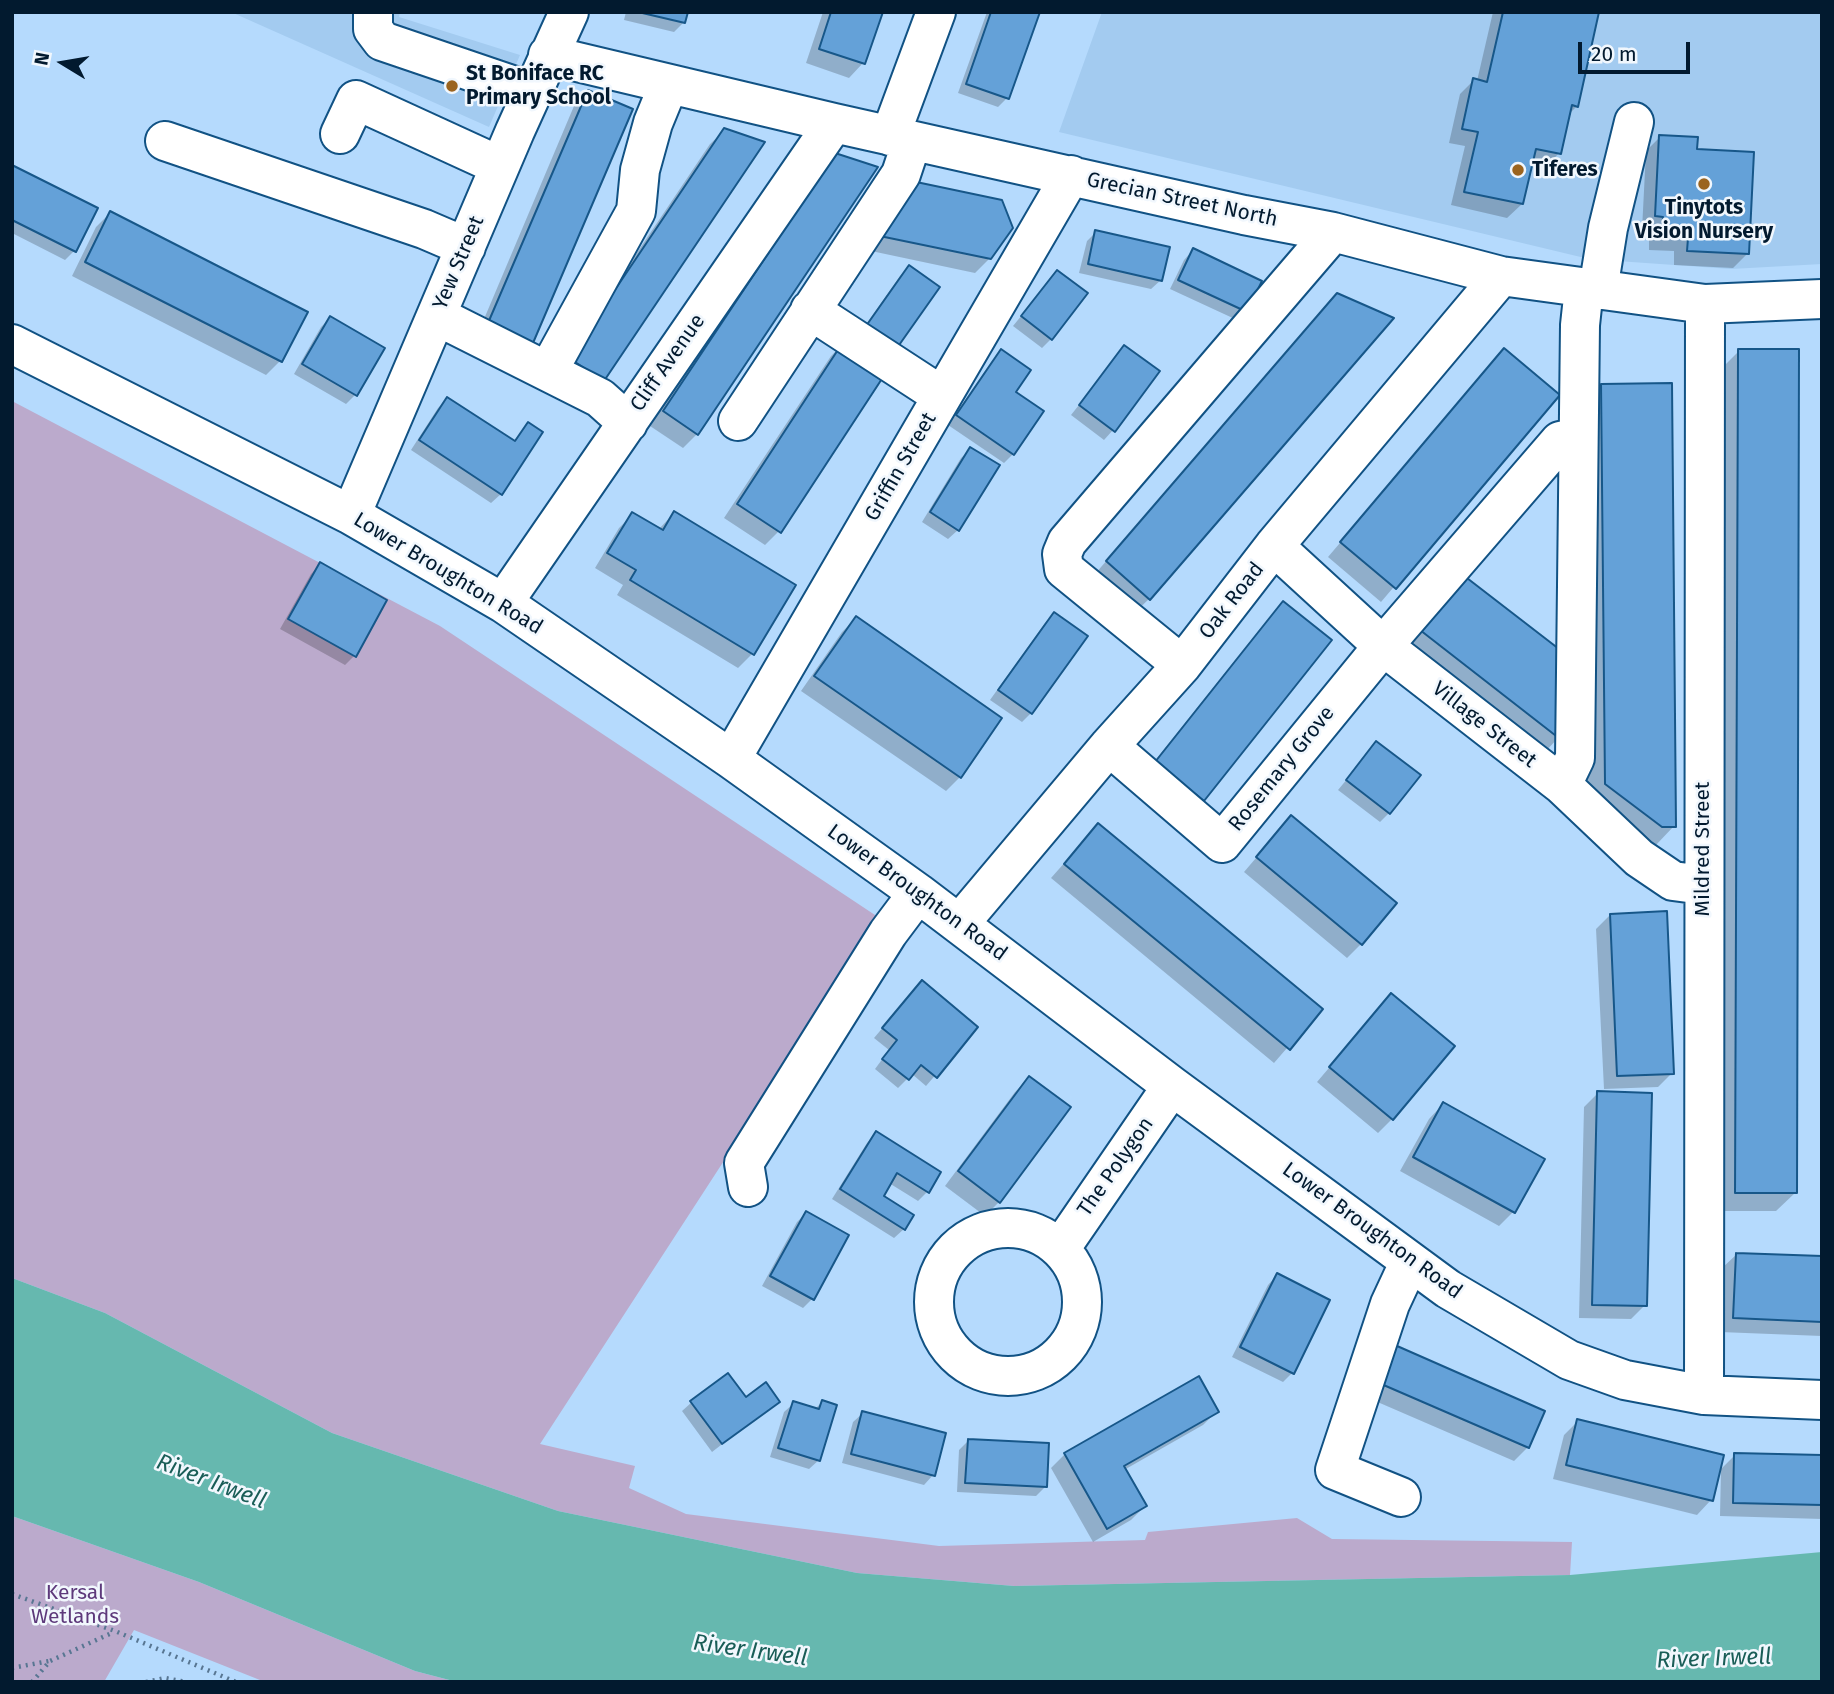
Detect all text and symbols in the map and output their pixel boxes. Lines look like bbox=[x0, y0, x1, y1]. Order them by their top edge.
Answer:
north arrow bbox=[28, 28, 98, 98]
scale bar bbox=[1582, 28, 1694, 72]
text: 20 m bbox=[1591, 41, 1637, 67]
text: N bbox=[29, 51, 54, 67]
place label: St Boniface RC Primary School bbox=[466, 61, 611, 111]
marker: St Boniface RC Primary School bbox=[444, 78, 460, 94]
place label: Tiferes bbox=[1532, 157, 1598, 183]
marker: Tiferes bbox=[1510, 162, 1526, 178]
street label: Grecian Street North bbox=[1084, 167, 1280, 233]
marker: Tinytots Vision Nursery bbox=[1696, 176, 1712, 192]
place label: Tinytots Vision Nursery bbox=[1635, 195, 1773, 245]
street label: Yew Street bbox=[428, 212, 490, 314]
street label: Cliff Avenue bbox=[625, 310, 711, 416]
street label: Griffin Street bbox=[860, 408, 942, 526]
street label: Lower Broughton Road bbox=[349, 508, 547, 640]
street label: Oak Road bbox=[1194, 558, 1270, 644]
street label: Village Street bbox=[1427, 676, 1541, 774]
street label: Rosemary Grove bbox=[1224, 701, 1340, 837]
street label: Mildred Street bbox=[1690, 782, 1716, 916]
street label: Lower Broughton Road bbox=[822, 819, 1012, 967]
street label: The Polygon bbox=[1073, 1113, 1159, 1221]
street label: Lower Broughton Road bbox=[1277, 1157, 1467, 1305]
water label: River Irwell bbox=[152, 1449, 270, 1515]
park label: Kersal Wetlands bbox=[31, 1580, 119, 1630]
water label: River Irwell bbox=[691, 1629, 809, 1673]
water label: River Irwell bbox=[1656, 1643, 1772, 1675]

